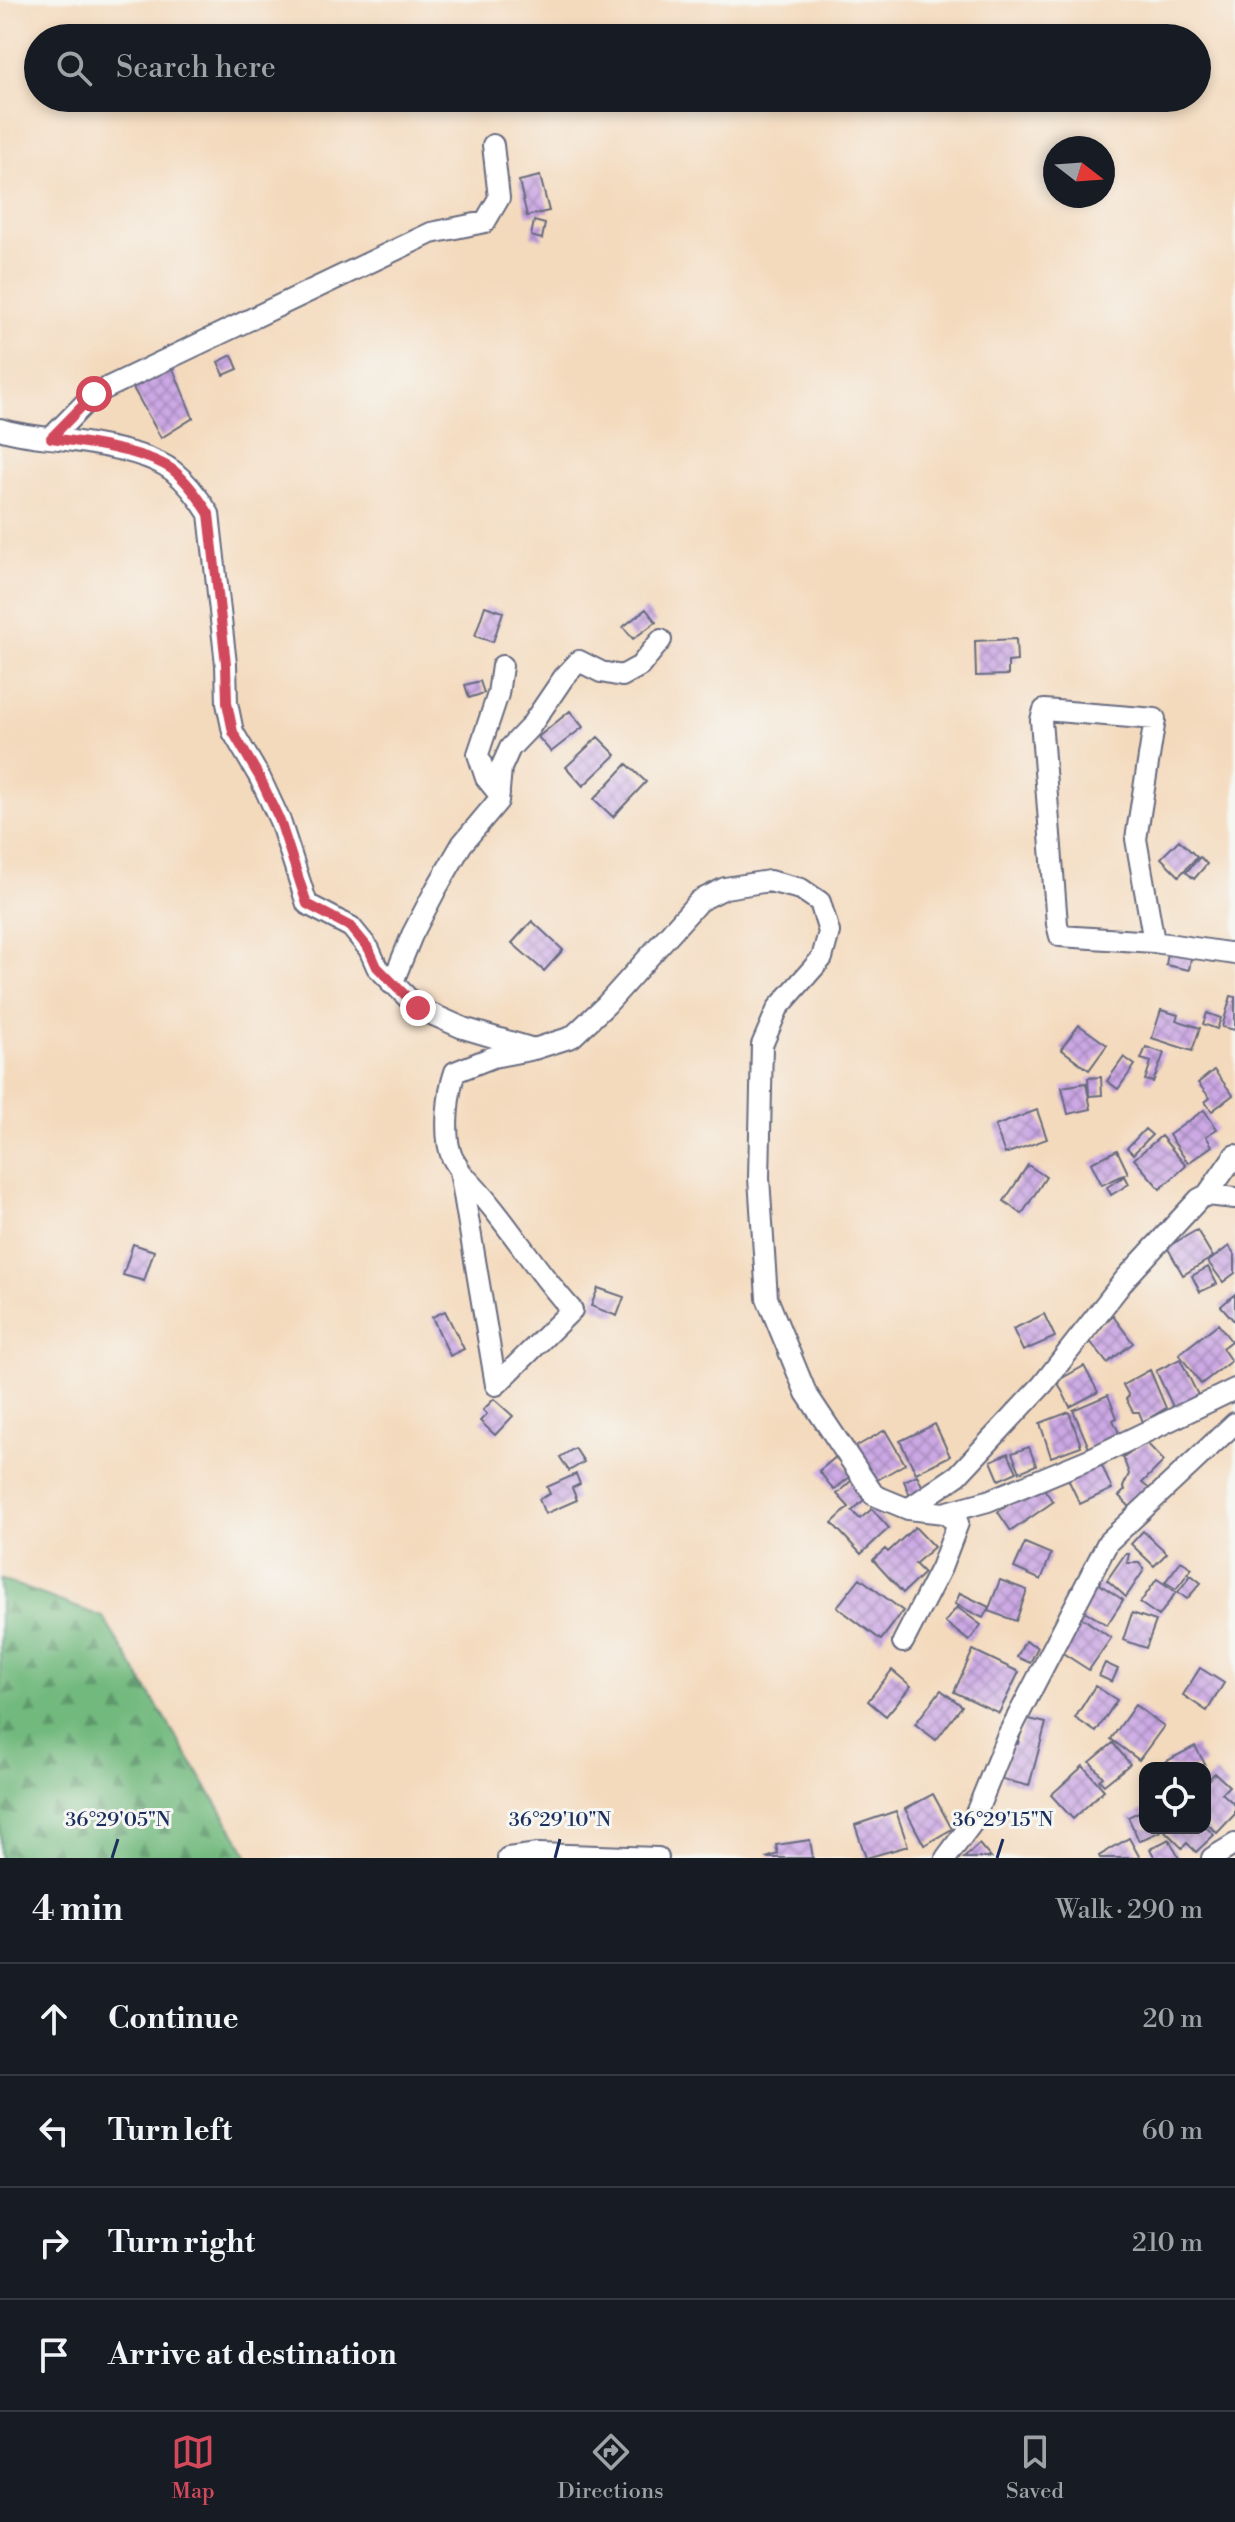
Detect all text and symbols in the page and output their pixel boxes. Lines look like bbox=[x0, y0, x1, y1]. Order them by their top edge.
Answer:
search box bbox=[24, 24, 1211, 112]
icon: search bbox=[52, 46, 96, 90]
text: Search here bbox=[116, 49, 276, 87]
north arrow bbox=[1043, 136, 1115, 208]
route start bbox=[76, 376, 112, 412]
route end bbox=[400, 990, 436, 1026]
map controls bbox=[1139, 1762, 1211, 1834]
button: locate bbox=[1139, 1762, 1211, 1834]
text: 36°29'05"N bbox=[65, 1808, 171, 1833]
text: 36°29'10"N bbox=[509, 1808, 611, 1833]
text: 36°29'15"N bbox=[953, 1808, 1054, 1833]
text: 4 min bbox=[32, 1889, 123, 1931]
text: Walk · 290 m bbox=[1056, 1894, 1203, 1926]
icon: ahead bbox=[32, 1997, 76, 2041]
text: Continue bbox=[108, 2000, 239, 2038]
text: 20 m bbox=[1143, 2003, 1203, 2035]
icon: left bbox=[32, 2109, 76, 2153]
text: Turn left bbox=[108, 2112, 232, 2150]
text: 60 m bbox=[1142, 2115, 1203, 2147]
icon: right bbox=[32, 2221, 76, 2265]
text: Turn right bbox=[108, 2224, 255, 2262]
text: 210 m bbox=[1132, 2227, 1203, 2259]
icon: arrive bbox=[32, 2333, 76, 2377]
text: Arrive at destination bbox=[108, 2336, 397, 2374]
tab: Map bbox=[171, 2430, 215, 2505]
tab: Directions bbox=[558, 2430, 664, 2505]
tab: Saved bbox=[1006, 2430, 1064, 2505]

